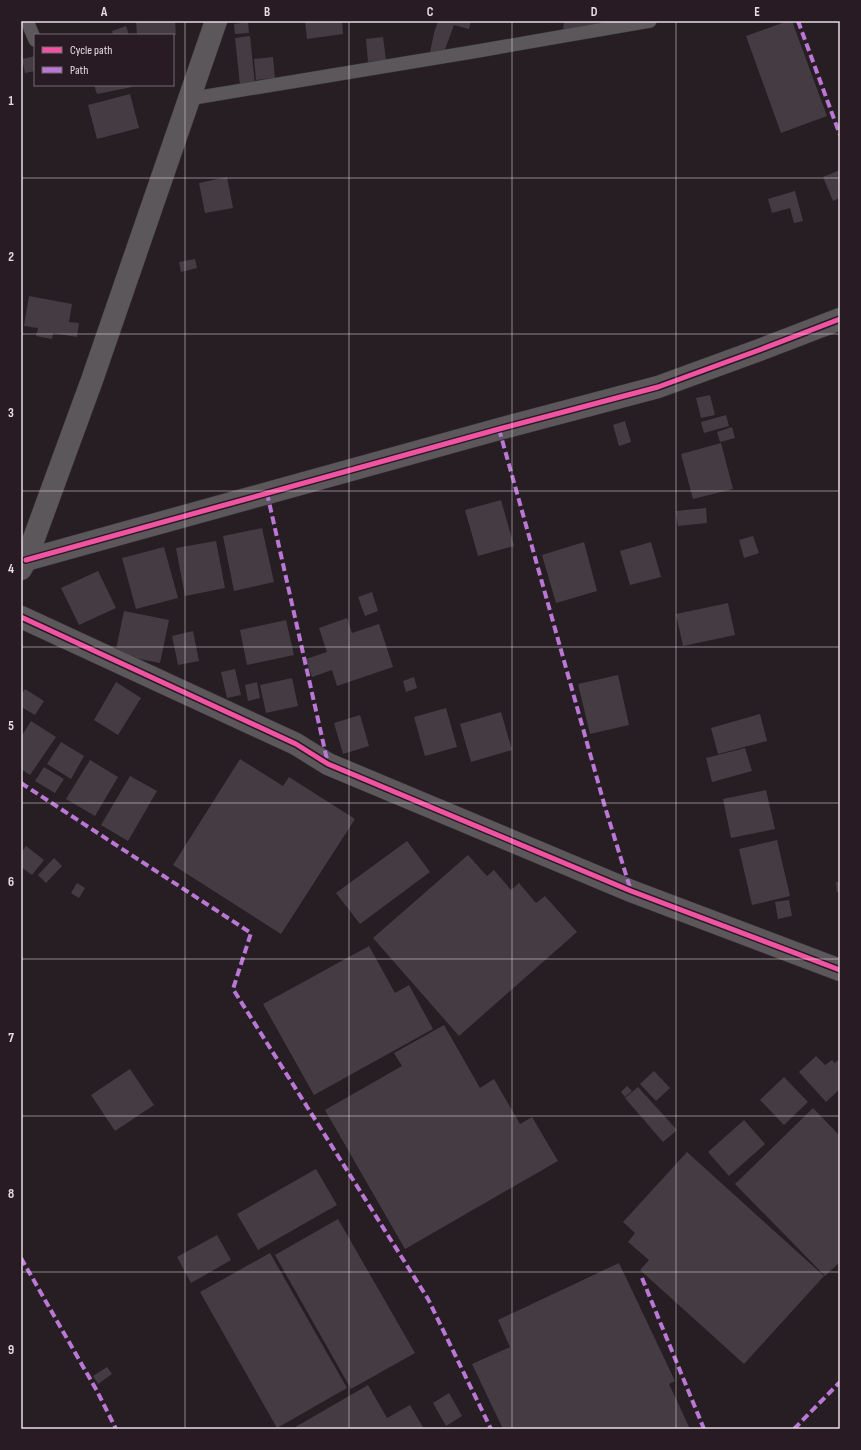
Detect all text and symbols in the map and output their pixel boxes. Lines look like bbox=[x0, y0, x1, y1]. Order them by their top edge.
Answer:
text: A bbox=[100, 4, 108, 20]
text: B bbox=[264, 4, 270, 20]
text: C bbox=[427, 4, 434, 20]
text: D bbox=[591, 4, 598, 20]
text: E bbox=[754, 4, 760, 20]
legend bbox=[34, 34, 174, 86]
text: Cycle path bbox=[70, 43, 112, 58]
text: Path bbox=[70, 63, 88, 78]
text: 1 bbox=[8, 93, 14, 109]
text: 2 bbox=[8, 249, 14, 265]
text: 3 bbox=[8, 405, 14, 421]
text: 4 bbox=[8, 561, 14, 577]
text: 5 bbox=[8, 718, 14, 734]
text: 6 bbox=[8, 874, 14, 890]
text: 7 bbox=[8, 1030, 14, 1046]
text: 8 bbox=[8, 1186, 14, 1202]
text: 9 bbox=[8, 1342, 14, 1358]

